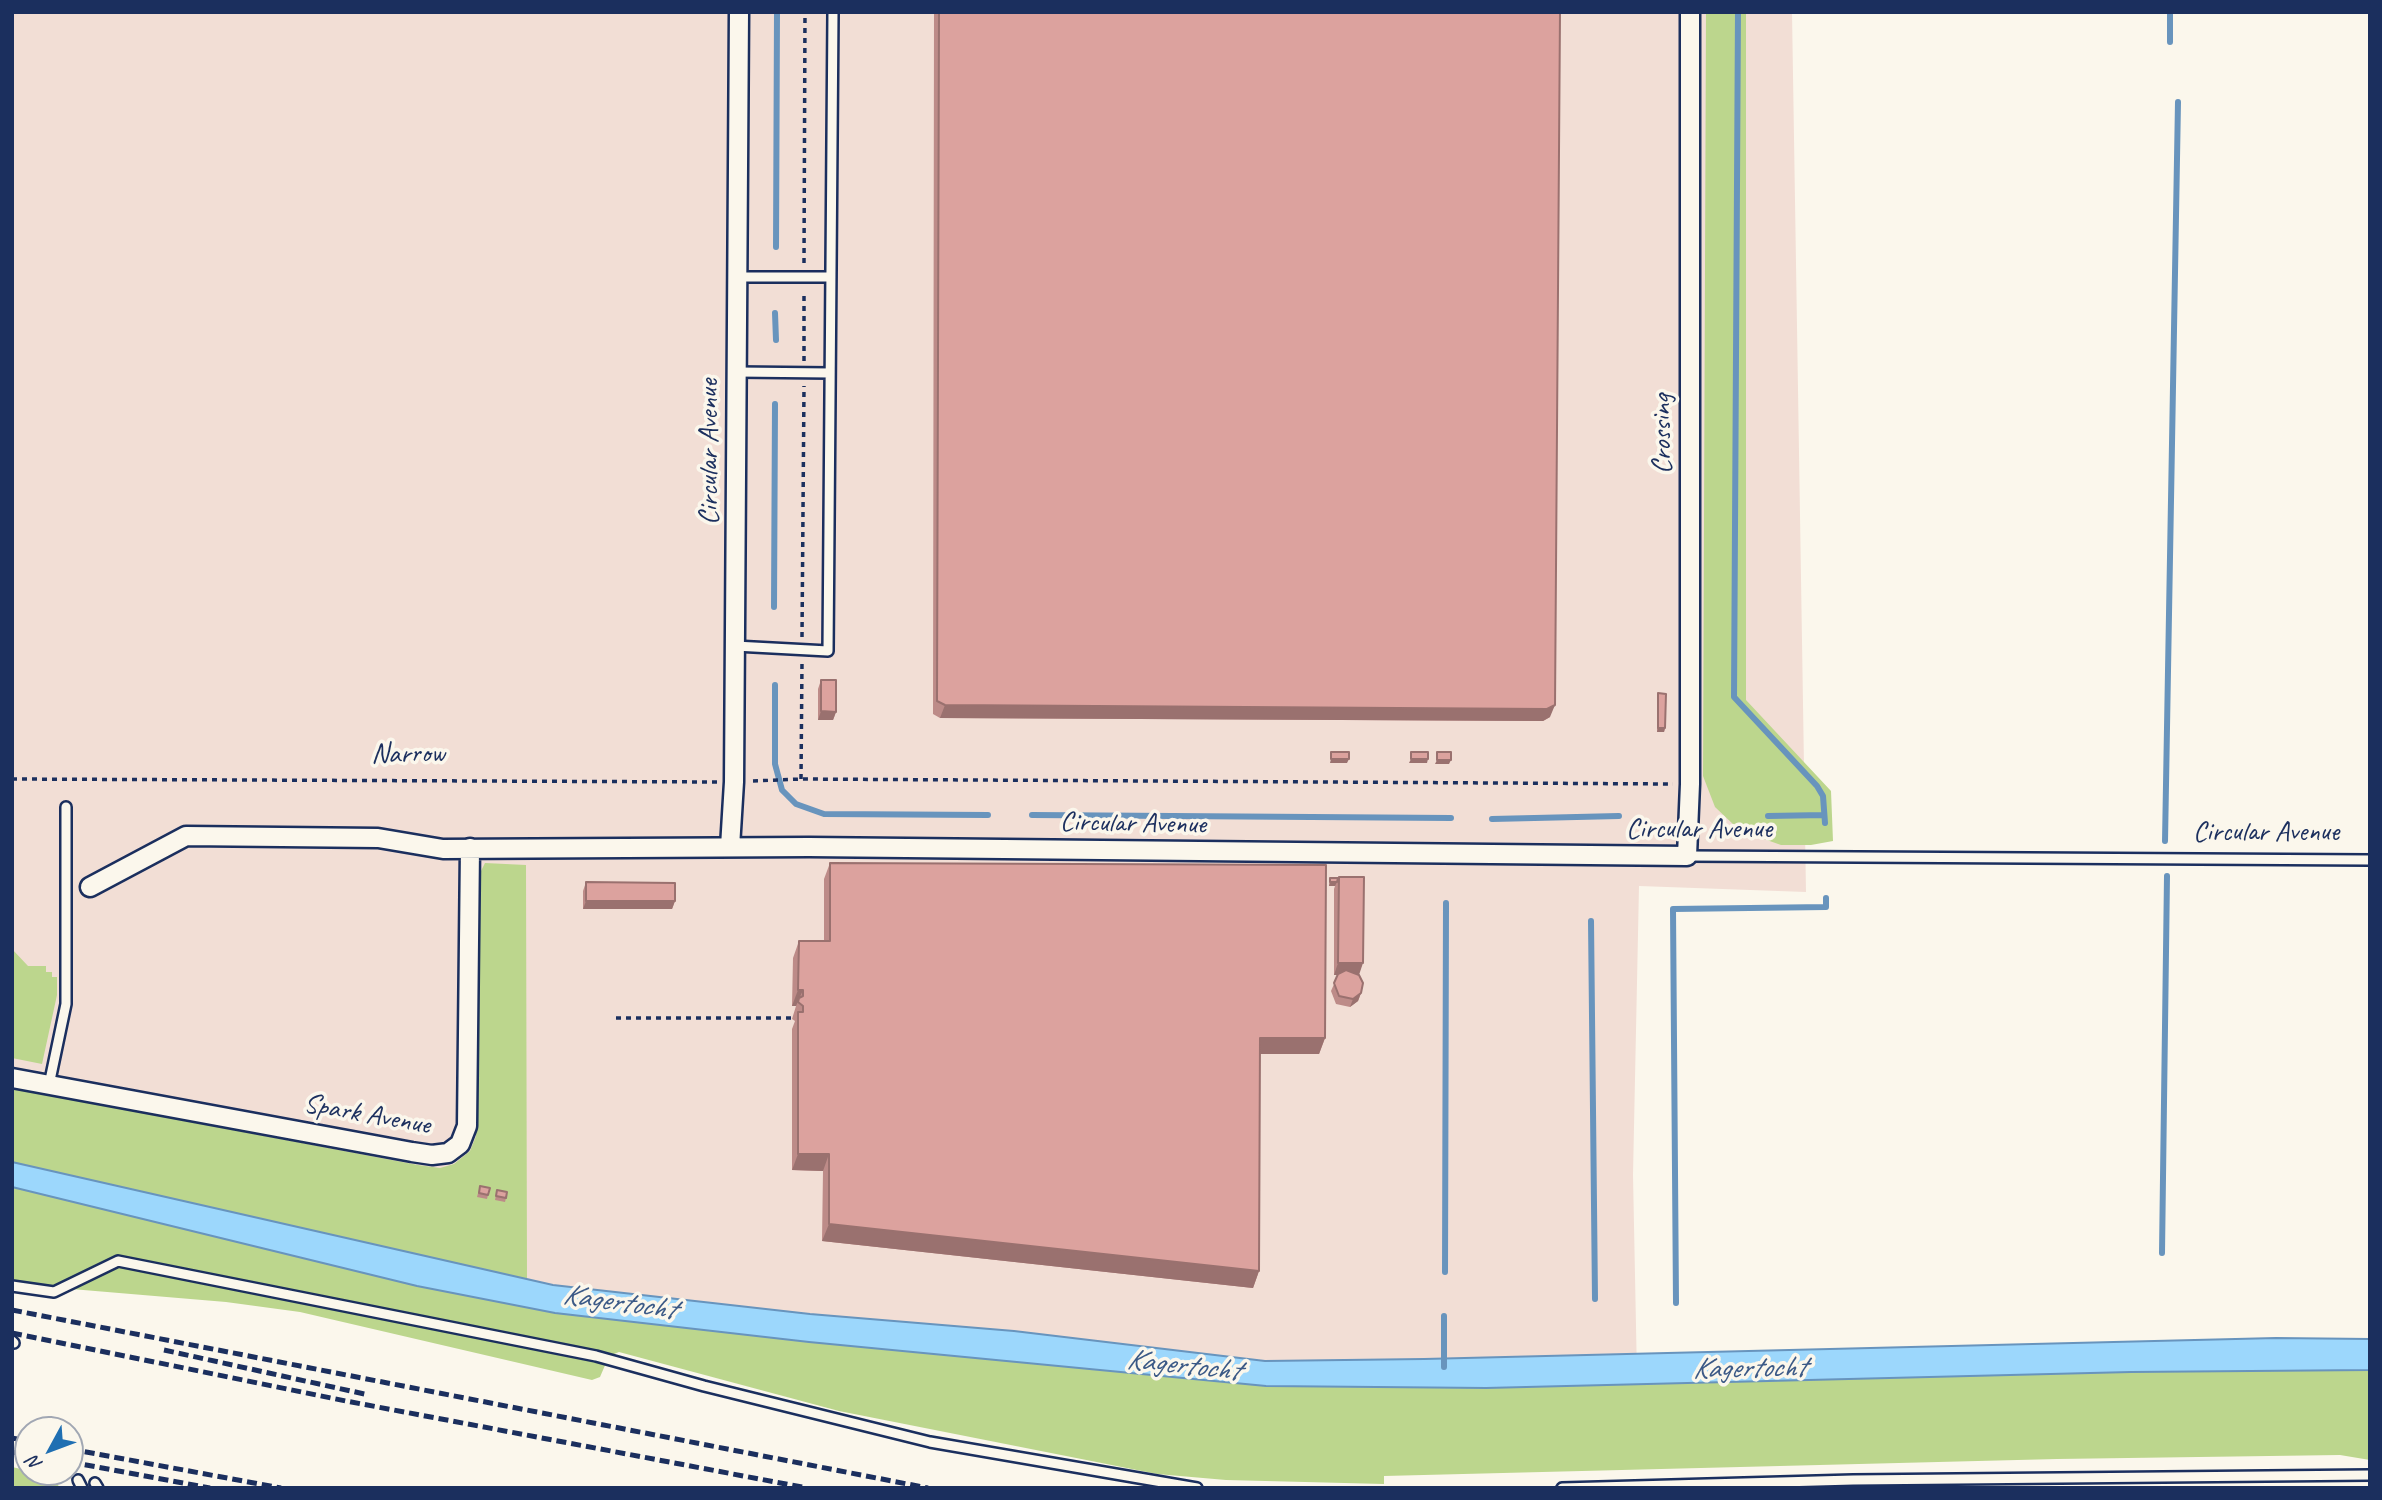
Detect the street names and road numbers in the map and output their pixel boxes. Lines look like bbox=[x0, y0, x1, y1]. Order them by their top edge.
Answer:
street label: Circular Avenue bbox=[693, 379, 727, 525]
street label: Crossing bbox=[1646, 394, 1680, 474]
street label: Narrow bbox=[371, 738, 445, 772]
street label: Circular Avenue bbox=[1060, 806, 1206, 842]
street label: Circular Avenue bbox=[1626, 813, 1772, 847]
street label: Circular Avenue bbox=[2193, 816, 2339, 850]
street label: Spark Avenue bbox=[301, 1087, 433, 1143]

